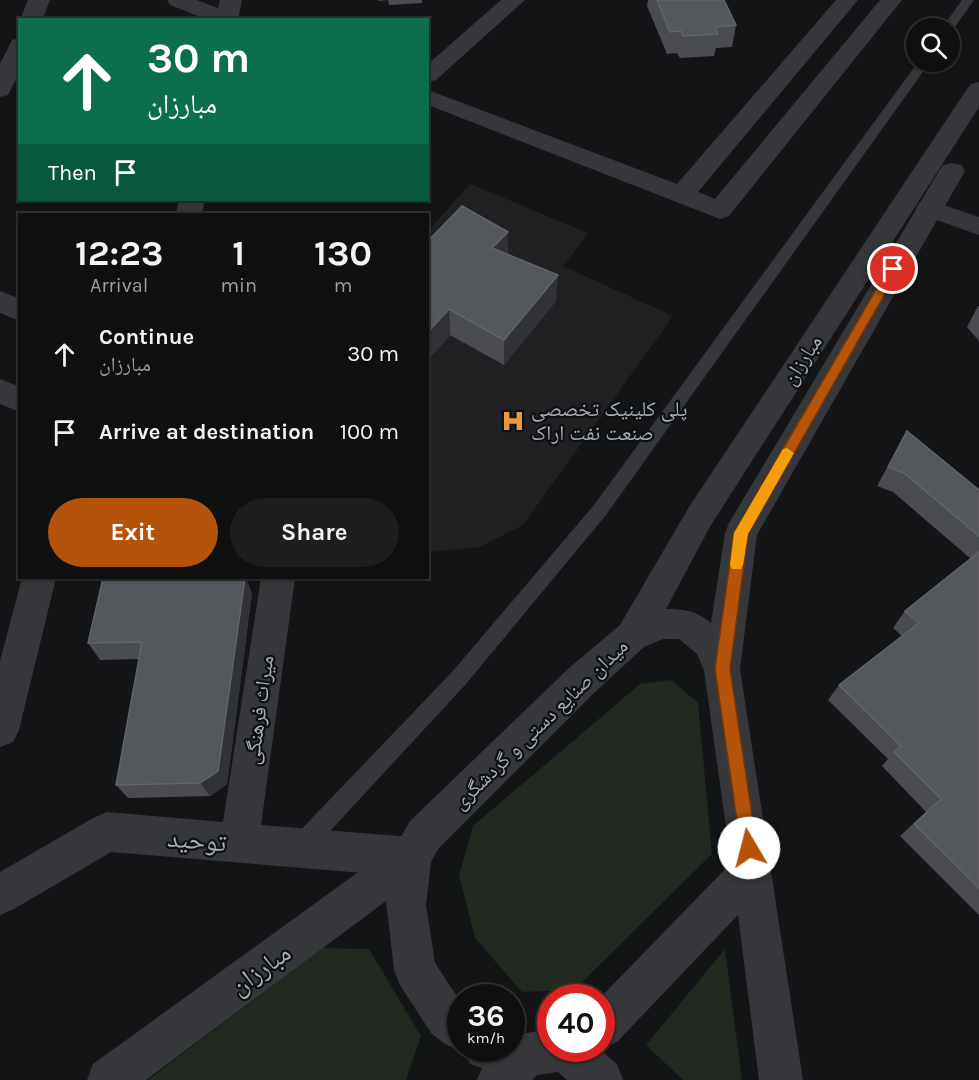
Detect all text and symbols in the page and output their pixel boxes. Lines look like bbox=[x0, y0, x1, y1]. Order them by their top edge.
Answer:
map controls bbox=[906, 18, 960, 72]
button: search bbox=[906, 18, 960, 72]
text: 30 m bbox=[147, 33, 250, 83]
icon: ahead bbox=[48, 42, 126, 120]
text: مبارزان bbox=[147, 88, 217, 120]
icon: arrive bbox=[109, 156, 142, 189]
text: Then bbox=[48, 160, 97, 186]
text: 12:23 bbox=[75, 232, 163, 274]
text: 1 bbox=[232, 232, 245, 274]
text: 130 bbox=[314, 232, 372, 274]
pin bbox=[867, 243, 918, 294]
icon: arrive bbox=[876, 252, 909, 285]
text: Arrival bbox=[90, 274, 148, 297]
text: min bbox=[220, 274, 257, 297]
text: m bbox=[334, 274, 352, 297]
text: Continue bbox=[99, 324, 194, 350]
street label: مبارزان bbox=[777, 331, 827, 389]
icon: ahead bbox=[48, 338, 81, 371]
text: 30 m bbox=[347, 341, 399, 367]
text: مبارزان bbox=[99, 353, 151, 376]
place label: پلی کلینیک تخصصی صنعت نفت اراک bbox=[531, 397, 687, 445]
hospital icon: پلی کلینیک تخصصی صنعت نفت اراک bbox=[500, 408, 526, 434]
icon: arrive bbox=[48, 416, 81, 449]
text: Arrive at destination bbox=[99, 419, 314, 445]
text: 100 m bbox=[340, 419, 399, 445]
button: Exit bbox=[48, 498, 218, 567]
button: Share bbox=[230, 498, 399, 567]
street label: میدان صنایع دستی و گردشگری bbox=[447, 634, 633, 815]
street label: میراث فرهنگی bbox=[239, 654, 280, 766]
position arrow bbox=[717, 816, 781, 880]
street label: توحید bbox=[166, 822, 228, 859]
street label: مبارزان bbox=[224, 937, 297, 1002]
speed limit sign: 40 bbox=[537, 984, 615, 1062]
text: 36 bbox=[468, 998, 504, 1034]
text: km/h bbox=[467, 1029, 505, 1047]

